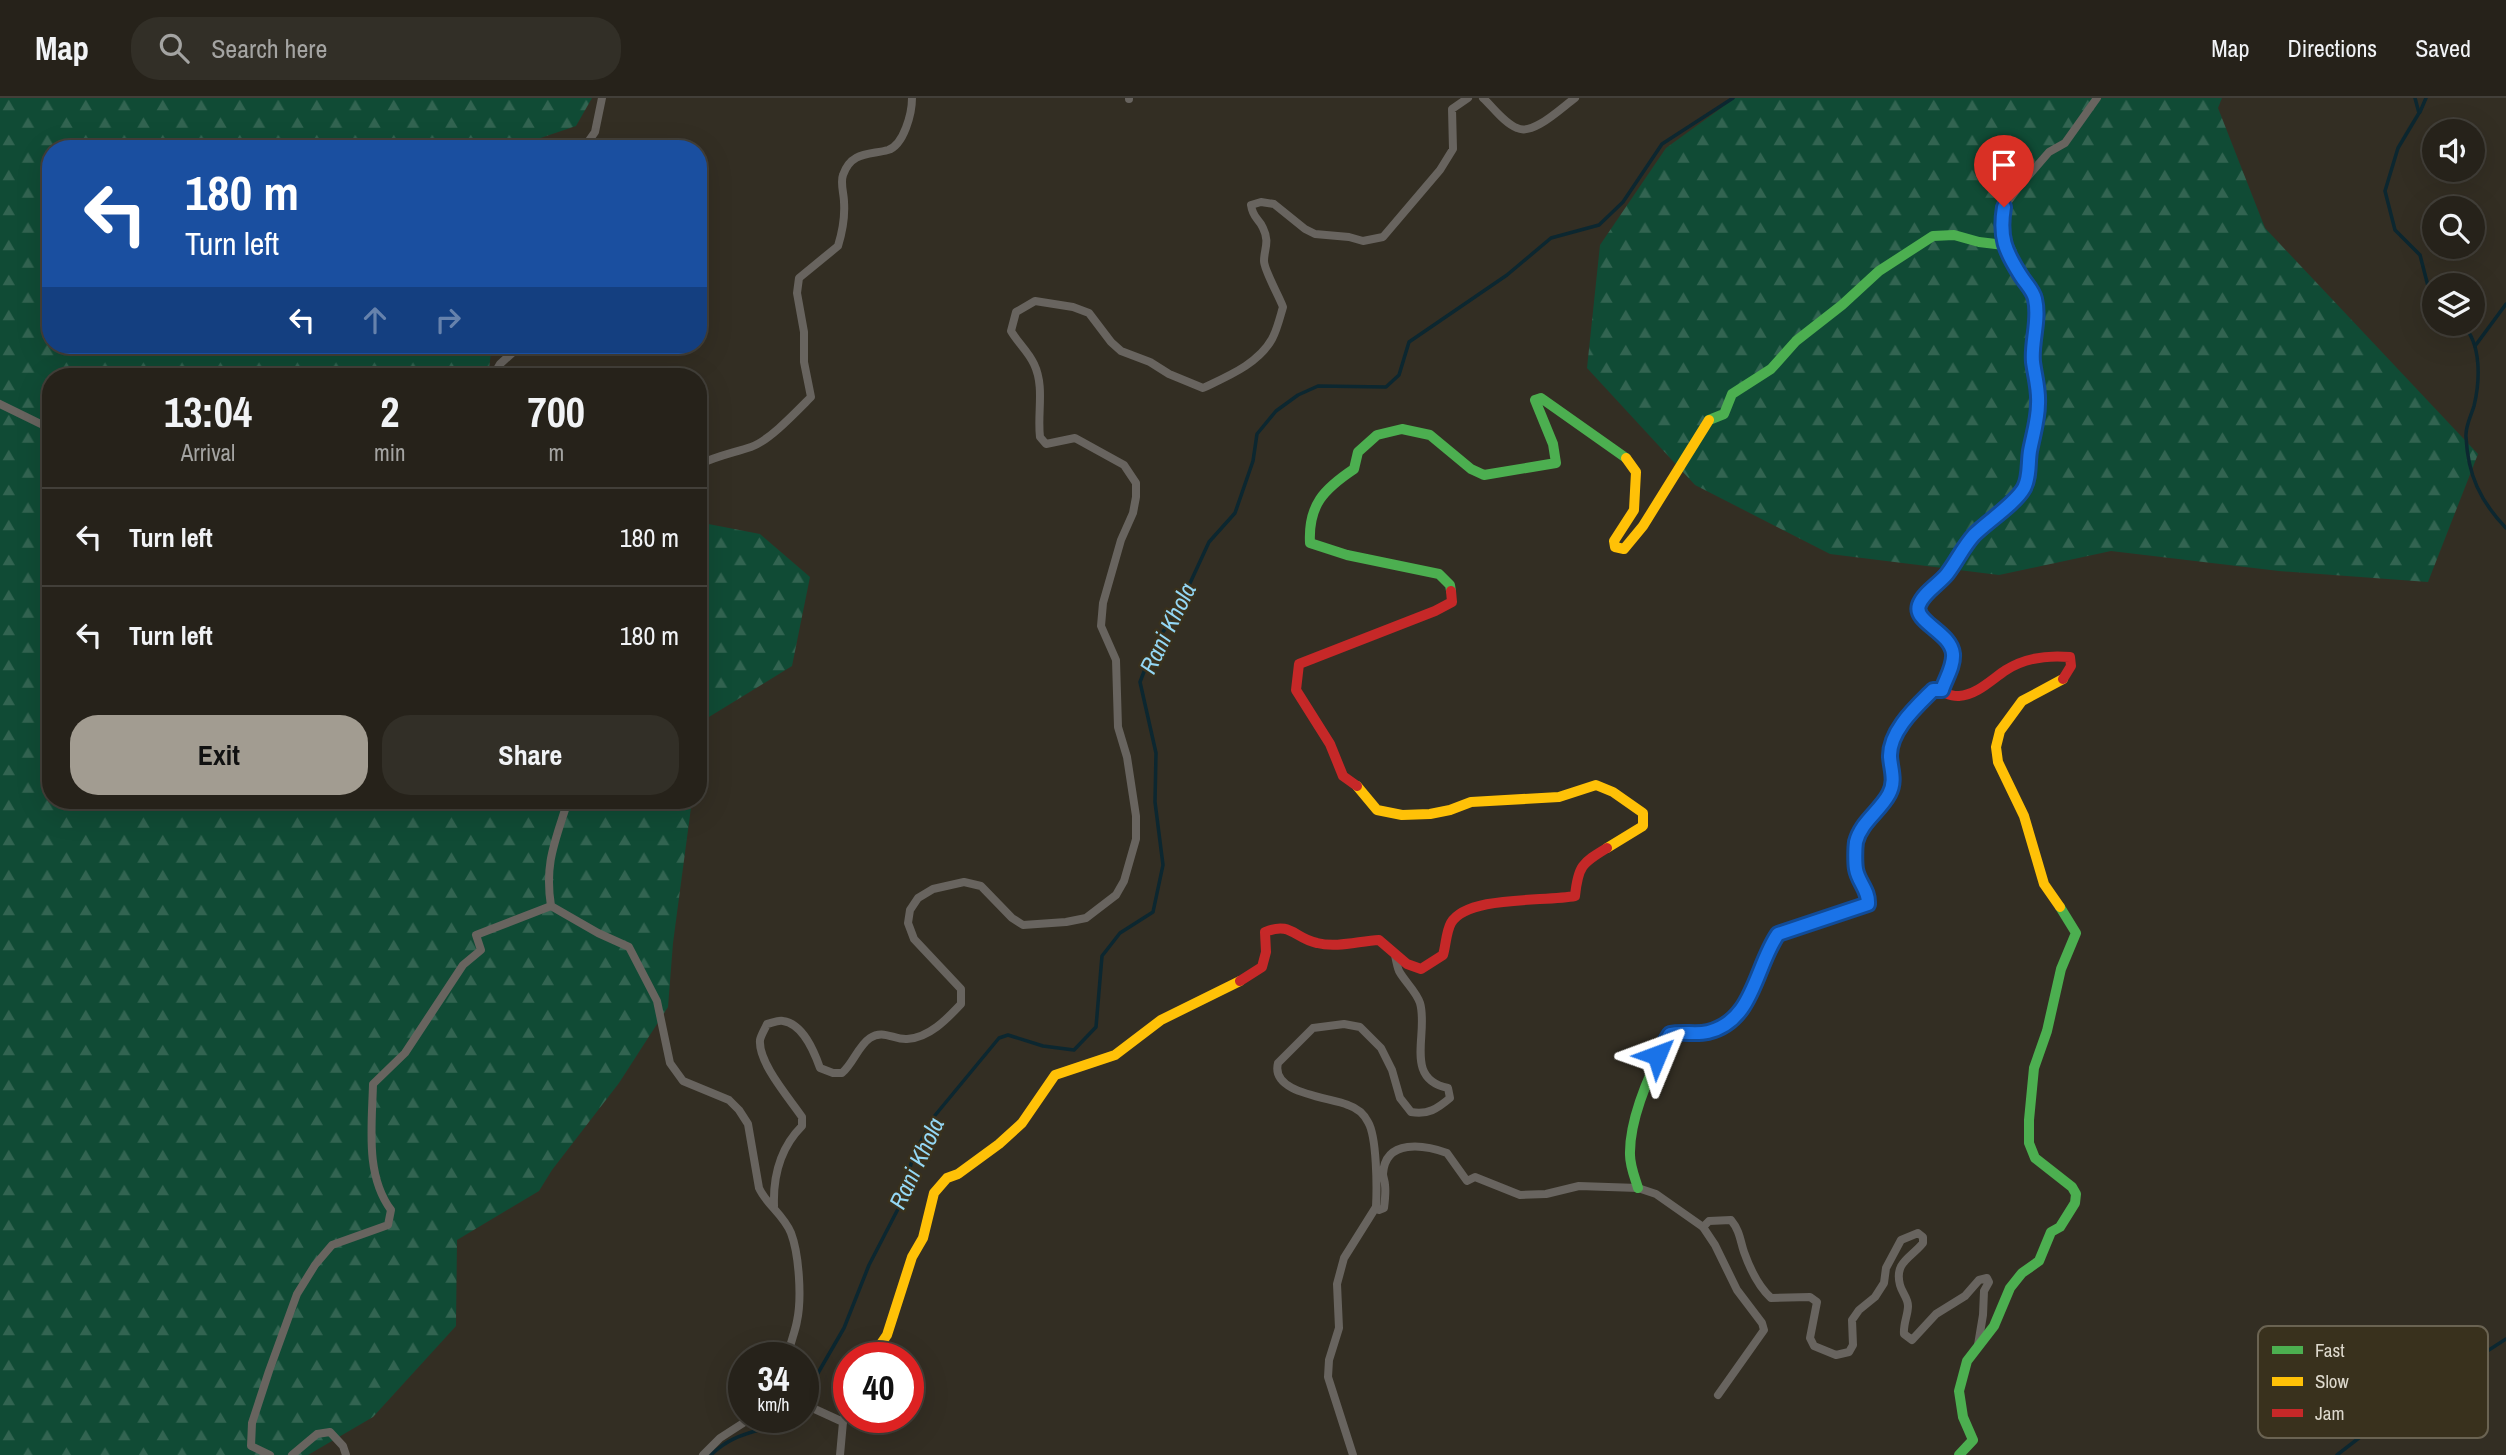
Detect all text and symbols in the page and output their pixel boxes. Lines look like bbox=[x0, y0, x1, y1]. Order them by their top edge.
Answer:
search box bbox=[131, 17, 621, 80]
text: Map bbox=[35, 26, 89, 70]
icon: search bbox=[155, 29, 193, 67]
text: Search here bbox=[211, 31, 327, 66]
text: Map bbox=[2211, 32, 2249, 64]
text: Directions bbox=[2287, 32, 2377, 64]
text: Saved bbox=[2415, 32, 2471, 64]
map controls bbox=[2422, 119, 2485, 336]
button: sound bbox=[2422, 119, 2485, 182]
pin bbox=[1974, 135, 2034, 207]
icon: arrive bbox=[1985, 146, 2023, 184]
text: 180 m bbox=[185, 159, 299, 225]
icon: left bbox=[70, 168, 161, 259]
button: search bbox=[2422, 196, 2485, 259]
text: Turn left bbox=[185, 222, 279, 265]
button: layers bbox=[2422, 273, 2485, 336]
icon: left bbox=[283, 301, 321, 339]
icon: ahead bbox=[356, 301, 394, 339]
icon: right bbox=[429, 301, 467, 339]
text: 13:04 bbox=[164, 384, 252, 440]
text: 2 bbox=[380, 384, 399, 440]
text: 700 bbox=[528, 384, 585, 440]
text: Arrival bbox=[181, 437, 235, 468]
text: min bbox=[374, 437, 406, 468]
text: m bbox=[548, 437, 564, 468]
icon: left bbox=[70, 518, 108, 556]
text: Turn left bbox=[129, 520, 213, 555]
text: 180 m bbox=[620, 520, 679, 555]
water label: Rani Khola bbox=[1131, 577, 1203, 679]
icon: left bbox=[70, 616, 108, 654]
text: Turn left bbox=[129, 618, 213, 653]
text: 180 m bbox=[620, 618, 679, 653]
button: Exit bbox=[70, 715, 368, 795]
button: Share bbox=[382, 715, 679, 795]
position arrow bbox=[1620, 1018, 1694, 1092]
water label: Rani Khola bbox=[881, 1112, 951, 1214]
legend bbox=[2258, 1326, 2488, 1438]
text: Fast bbox=[2315, 1337, 2345, 1363]
speed limit sign: 40 bbox=[833, 1342, 924, 1433]
text: 34 bbox=[758, 1355, 789, 1402]
text: Slow bbox=[2315, 1368, 2350, 1394]
text: km/h bbox=[758, 1392, 790, 1417]
text: Jam bbox=[2315, 1400, 2344, 1426]

